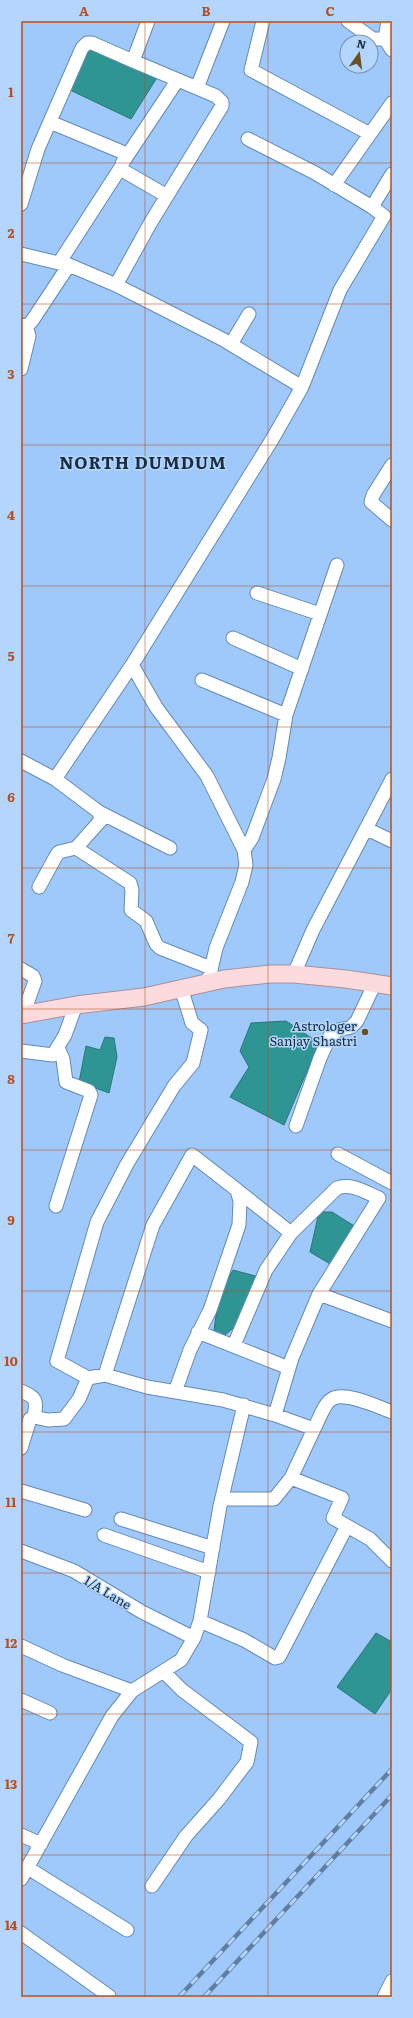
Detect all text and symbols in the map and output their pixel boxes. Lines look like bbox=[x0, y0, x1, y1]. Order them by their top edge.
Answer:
text: A bbox=[79, 1, 89, 20]
text: B bbox=[202, 1, 211, 20]
text: C bbox=[325, 1, 335, 20]
north arrow bbox=[339, 34, 379, 74]
text: N bbox=[355, 34, 368, 52]
text: 1 bbox=[8, 82, 14, 101]
text: 2 bbox=[8, 223, 15, 242]
text: 3 bbox=[7, 364, 15, 383]
district label: NORTH DUMDUM bbox=[59, 449, 227, 474]
text: 4 bbox=[7, 505, 15, 524]
text: 5 bbox=[7, 646, 15, 665]
text: 6 bbox=[7, 787, 15, 806]
text: 7 bbox=[7, 928, 15, 947]
place label: Astrologer Sanjay Shastri bbox=[269, 1016, 358, 1050]
marker: Astrologer Sanjay Shastri bbox=[360, 1027, 370, 1037]
text: 8 bbox=[7, 1069, 15, 1088]
text: 9 bbox=[7, 1210, 15, 1229]
text: 10 bbox=[4, 1351, 18, 1370]
text: 11 bbox=[6, 1492, 17, 1511]
street label: 1/A Lane bbox=[81, 1570, 135, 1614]
text: 12 bbox=[5, 1633, 17, 1652]
text: 13 bbox=[5, 1774, 17, 1793]
text: 14 bbox=[5, 1915, 18, 1934]

